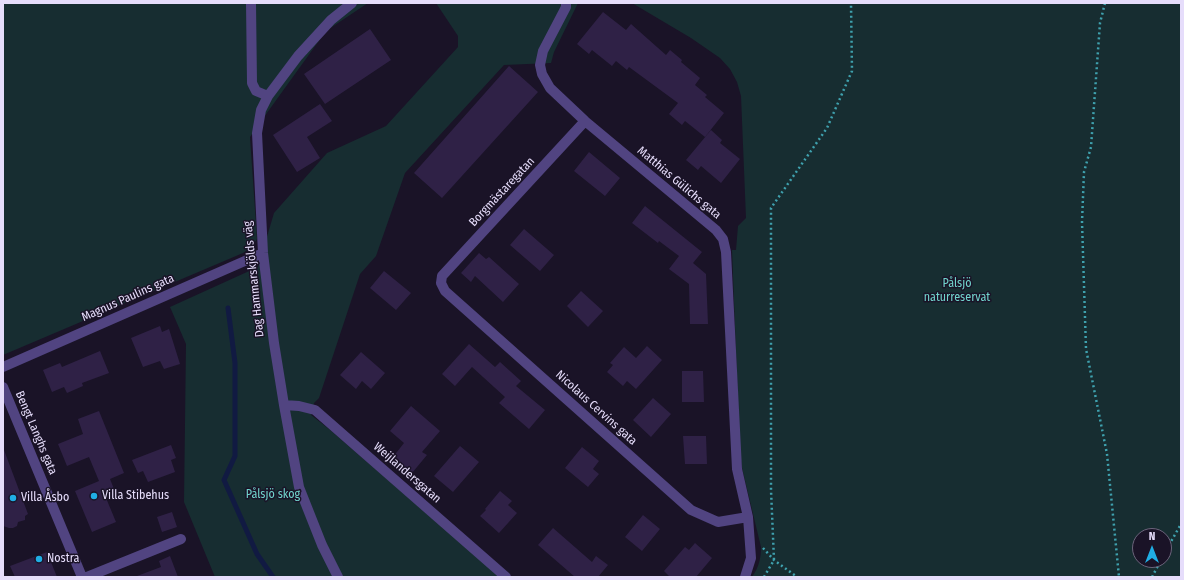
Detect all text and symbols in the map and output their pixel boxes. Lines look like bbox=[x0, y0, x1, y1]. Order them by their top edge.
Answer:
street label: Matthias Gülichs gata bbox=[634, 144, 724, 222]
street label: Borgmästaregatan bbox=[466, 154, 538, 230]
street label: Dag Hammarskjölds väg bbox=[241, 220, 267, 338]
street label: Magnus Paulins gata bbox=[80, 271, 176, 325]
park label: Pålsjö naturreservat bbox=[924, 277, 990, 305]
street label: Nicolaus Cervins gata bbox=[552, 368, 640, 448]
street label: Bengt Langhs gata bbox=[12, 389, 60, 477]
street label: Weijlandersgatan bbox=[370, 440, 444, 506]
park label: Pålsjö skog bbox=[246, 488, 300, 502]
place label: Villa Stibehus bbox=[102, 489, 169, 503]
place label: Villa Åsbo bbox=[21, 491, 69, 505]
marker: Villa Stibehus bbox=[89, 491, 99, 501]
marker: Villa Åsbo bbox=[8, 493, 18, 503]
north arrow bbox=[1132, 528, 1172, 568]
text: N bbox=[1149, 530, 1155, 543]
place label: Nostra bbox=[47, 552, 79, 566]
marker: Nostra bbox=[34, 554, 44, 564]

